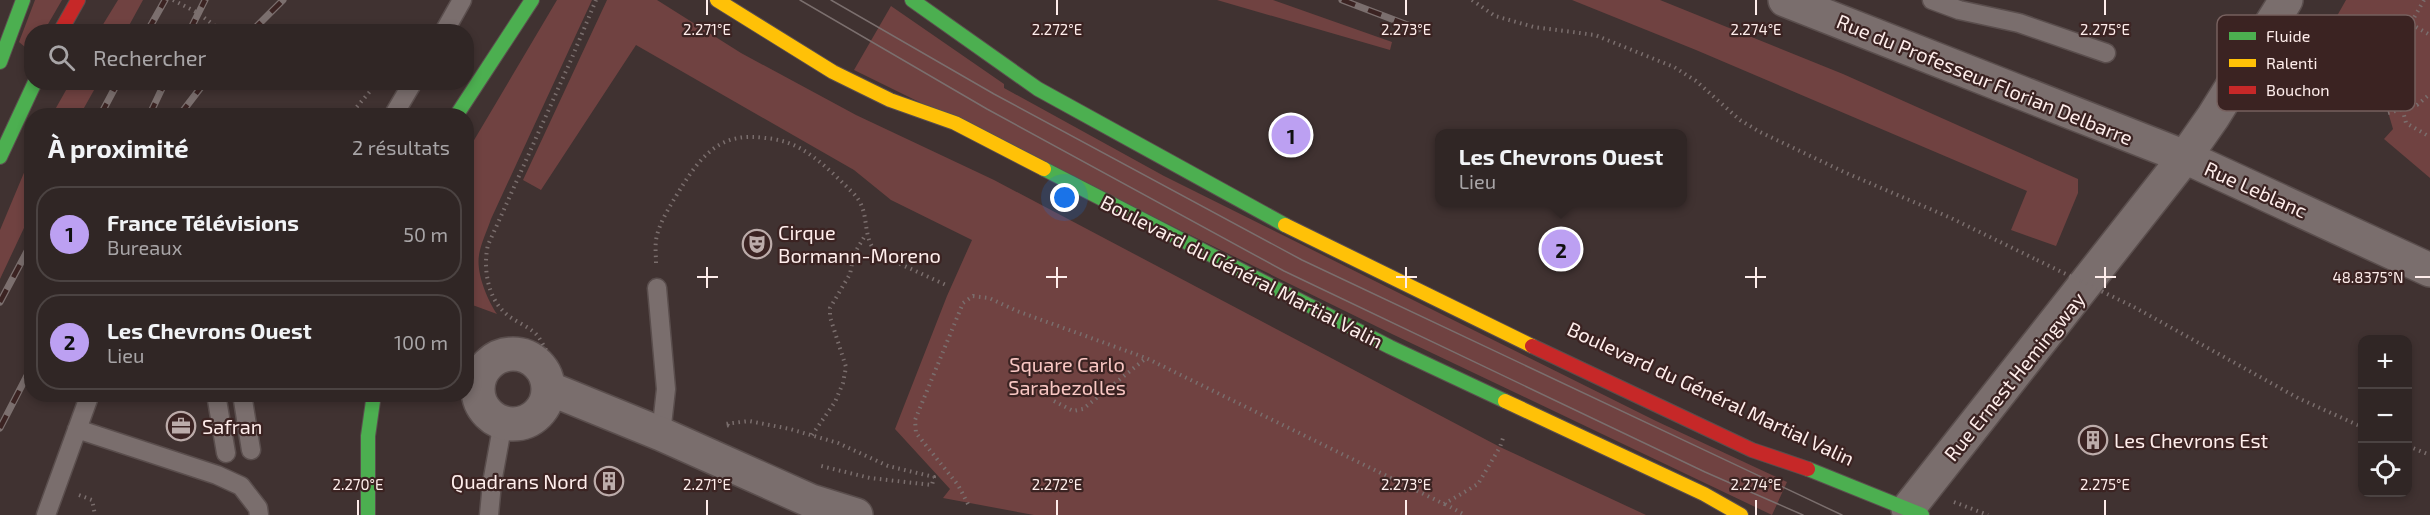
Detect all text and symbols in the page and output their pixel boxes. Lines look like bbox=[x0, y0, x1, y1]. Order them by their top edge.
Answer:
street label: Rue du Professeur Florian Delbarre bbox=[1834, 9, 2136, 149]
legend bbox=[2217, 15, 2415, 111]
text: 2.271°E bbox=[683, 20, 731, 38]
text: 2.272°E bbox=[1032, 20, 1082, 38]
text: 2.273°E bbox=[1381, 20, 1431, 38]
text: 2.274°E bbox=[1730, 20, 1782, 38]
text: 2.275°E bbox=[2080, 20, 2130, 38]
search box bbox=[24, 24, 474, 90]
text: Fluide bbox=[2266, 26, 2310, 45]
icon: search bbox=[45, 41, 78, 74]
text: Rechercher bbox=[93, 44, 206, 70]
text: Ralenti bbox=[2266, 53, 2317, 72]
text: Bouchon bbox=[2266, 80, 2330, 99]
pin: 1 bbox=[1272, 112, 1310, 158]
popup bbox=[1435, 129, 1687, 207]
text: À proximité bbox=[48, 132, 189, 163]
text: 2 résultats bbox=[352, 135, 450, 159]
text: Les Chevrons Ouest bbox=[1459, 143, 1663, 169]
street label: Rue Leblanc bbox=[2201, 156, 2311, 222]
text: Lieu bbox=[1459, 169, 1496, 193]
your location bbox=[1050, 183, 1079, 212]
street label: Boulevard du Général Martial Valin bbox=[1097, 189, 1387, 353]
text: France Télévisions bbox=[107, 209, 299, 235]
place label: Cirque Bormann-Moreno bbox=[778, 220, 941, 267]
text: 1 bbox=[65, 222, 74, 246]
text: 50 m bbox=[403, 222, 448, 246]
pin: 2 bbox=[1542, 226, 1580, 272]
theatre icon: Cirque Bormann-Moreno bbox=[741, 228, 773, 260]
text: Bureaux bbox=[107, 235, 182, 259]
text: 48.8375°N bbox=[2333, 268, 2403, 286]
street label: Rue Ernest Hemingway bbox=[1939, 286, 2090, 465]
street label: Boulevard du Général Martial Valin bbox=[1564, 316, 1858, 470]
text: Les Chevrons Ouest bbox=[107, 317, 312, 343]
text: 2 bbox=[64, 330, 75, 354]
text: 100 m bbox=[394, 330, 448, 354]
map controls bbox=[2358, 335, 2412, 497]
button: + bbox=[2358, 335, 2412, 389]
text: Lieu bbox=[107, 343, 144, 367]
park label: Square Carlo Sarabezolles bbox=[1008, 352, 1126, 399]
button: − bbox=[2358, 389, 2412, 443]
office icon: Safran bbox=[165, 410, 197, 442]
place label: Safran bbox=[202, 414, 262, 438]
building icon: Les Chevrons Est bbox=[2077, 424, 2109, 456]
place label: Les Chevrons Est bbox=[2114, 428, 2269, 452]
button: locate bbox=[2358, 443, 2412, 497]
building icon: Quadrans Nord bbox=[593, 465, 625, 497]
place label: Quadrans Nord bbox=[451, 469, 588, 493]
text: 2.270°E bbox=[333, 475, 383, 493]
text: 2.271°E bbox=[683, 475, 731, 493]
text: 2.272°E bbox=[1032, 475, 1082, 493]
text: 2.273°E bbox=[1381, 475, 1431, 493]
text: 2.274°E bbox=[1730, 475, 1782, 493]
text: 2.275°E bbox=[2080, 475, 2130, 493]

